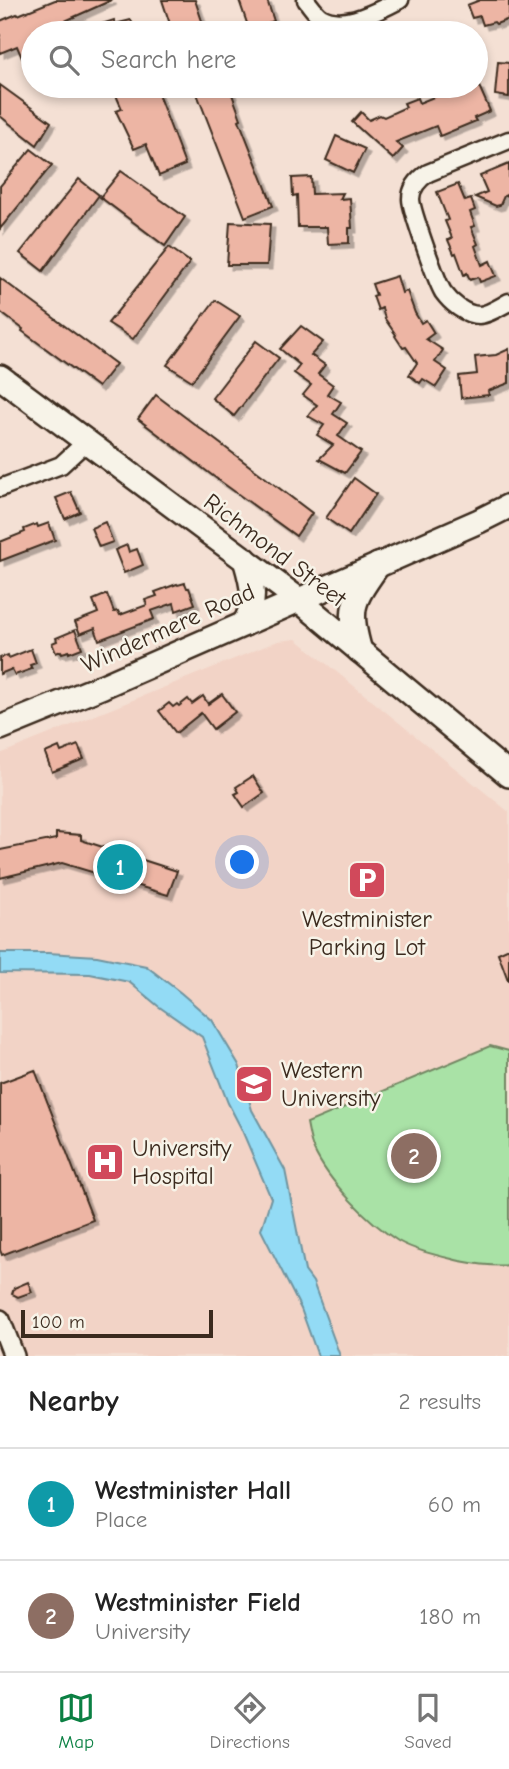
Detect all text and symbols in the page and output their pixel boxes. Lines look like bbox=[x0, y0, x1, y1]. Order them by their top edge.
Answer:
search box bbox=[21, 21, 488, 98]
icon: search bbox=[45, 41, 83, 79]
text: Search here bbox=[101, 45, 236, 75]
street label: Richmond Street bbox=[198, 487, 353, 613]
street label: Windermere Road bbox=[77, 577, 259, 679]
pin: 1 bbox=[97, 841, 143, 893]
your location bbox=[225, 845, 259, 879]
parking icon: Westminister Parking Lot bbox=[346, 859, 388, 901]
place label: Westminister Parking Lot bbox=[302, 905, 432, 961]
place label: Western University bbox=[281, 1056, 381, 1112]
school or university icon: Western University bbox=[233, 1063, 275, 1105]
pin: 2 bbox=[391, 1130, 437, 1182]
place label: University Hospital bbox=[132, 1134, 232, 1190]
hospital icon: University Hospital bbox=[84, 1141, 126, 1183]
scale bar bbox=[21, 1307, 214, 1339]
text: 100 m bbox=[32, 1311, 85, 1333]
text: Nearby bbox=[28, 1384, 119, 1419]
text: 2 results bbox=[399, 1388, 481, 1415]
text: Westminister Hall bbox=[95, 1476, 291, 1506]
text: 1 bbox=[46, 1491, 56, 1518]
text: 60 m bbox=[428, 1491, 481, 1518]
text: Place bbox=[95, 1506, 147, 1533]
text: Westminister Field bbox=[95, 1588, 301, 1618]
text: 2 bbox=[45, 1603, 57, 1630]
text: 180 m bbox=[419, 1603, 481, 1630]
text: University bbox=[95, 1618, 190, 1645]
tab: Map bbox=[57, 1689, 95, 1753]
tab: Directions bbox=[210, 1689, 290, 1753]
tab: Saved bbox=[404, 1689, 452, 1753]

